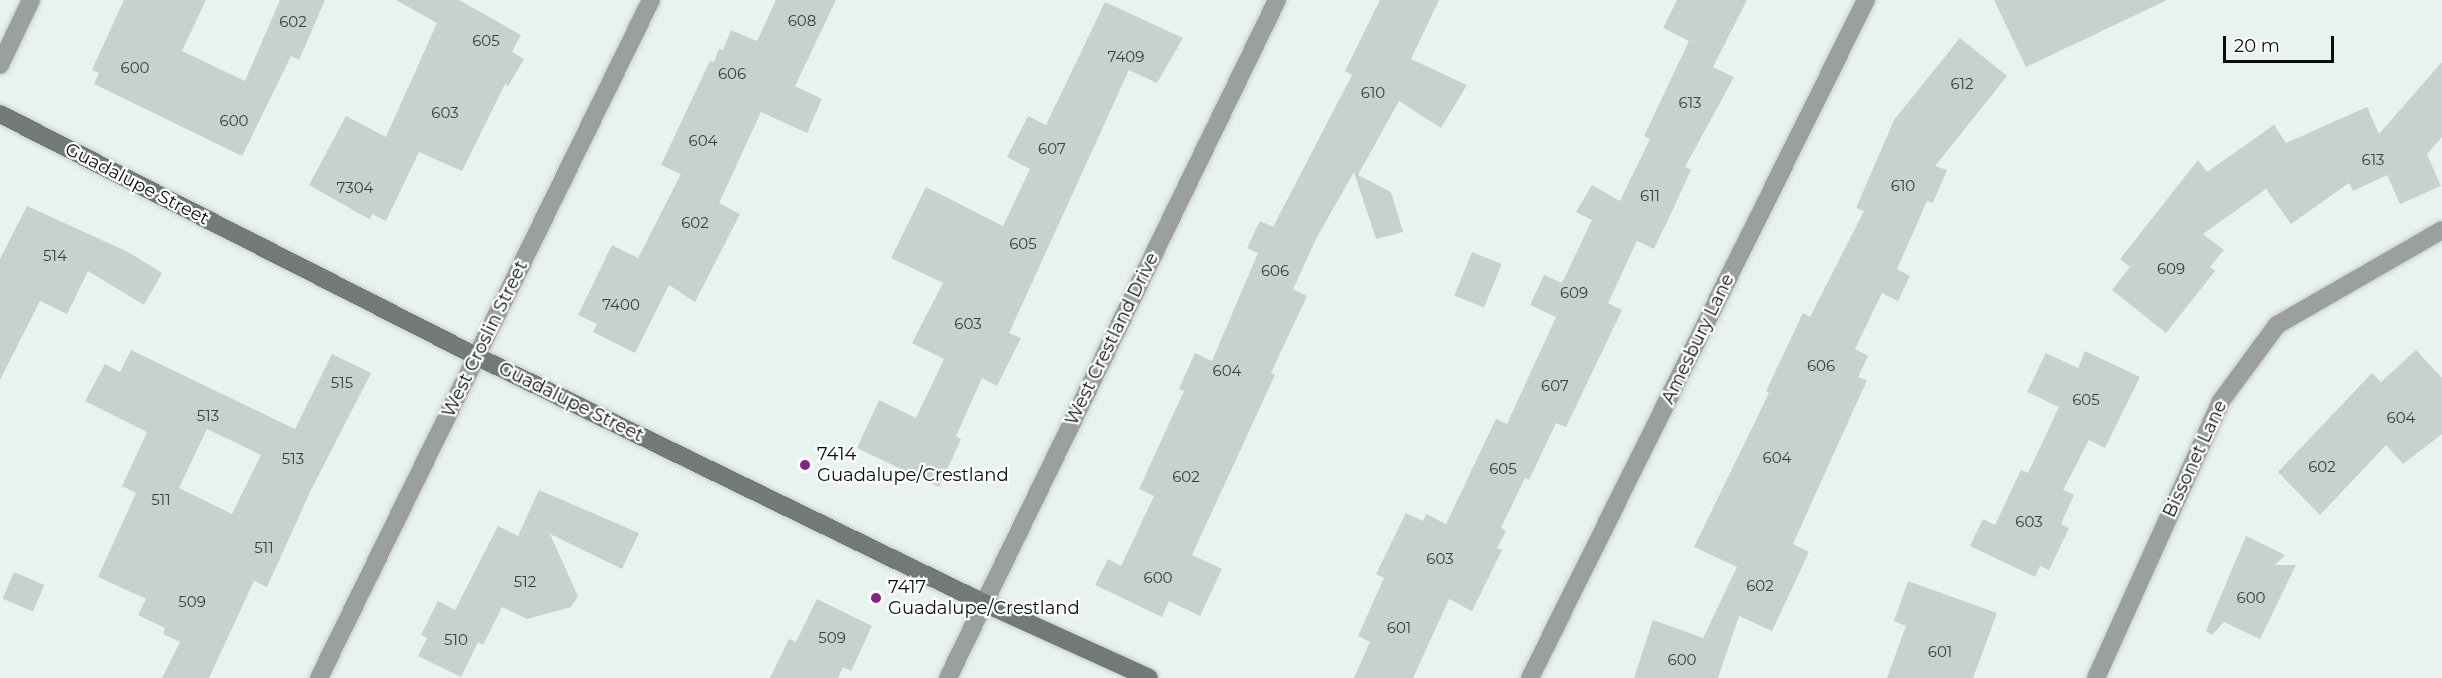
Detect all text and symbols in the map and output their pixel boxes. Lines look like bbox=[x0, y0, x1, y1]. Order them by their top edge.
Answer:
house number: 608 bbox=[788, 12, 816, 30]
house number: 602 bbox=[279, 13, 307, 31]
scale bar bbox=[2226, 24, 2337, 62]
house number: 605 bbox=[472, 32, 500, 50]
text: 20 m bbox=[2234, 35, 2280, 57]
house number: 7409 bbox=[1108, 48, 1144, 66]
house number: 600 bbox=[121, 59, 149, 77]
house number: 606 bbox=[718, 65, 746, 83]
house number: 612 bbox=[1950, 75, 1974, 93]
house number: 610 bbox=[1361, 84, 1385, 102]
house number: 613 bbox=[1678, 94, 1702, 112]
house number: 603 bbox=[431, 104, 459, 122]
house number: 600 bbox=[220, 112, 248, 130]
house number: 604 bbox=[689, 132, 717, 150]
street label: Guadalupe Street bbox=[61, 138, 213, 230]
house number: 607 bbox=[1038, 140, 1066, 158]
house number: 613 bbox=[2361, 151, 2385, 169]
house number: 610 bbox=[1891, 177, 1915, 195]
house number: 7304 bbox=[336, 179, 374, 197]
house number: 611 bbox=[1640, 187, 1660, 205]
house number: 602 bbox=[681, 214, 709, 232]
house number: 605 bbox=[1009, 235, 1037, 253]
house number: 514 bbox=[43, 247, 67, 265]
street label: West Crestland Drive bbox=[1061, 249, 1163, 429]
street label: West Croslin Street bbox=[438, 257, 532, 421]
house number: 609 bbox=[2157, 260, 2185, 278]
house number: 606 bbox=[1261, 262, 1289, 280]
street label: Amesbury Lane bbox=[1657, 271, 1739, 407]
house number: 609 bbox=[1560, 284, 1588, 302]
house number: 7400 bbox=[602, 296, 640, 314]
house number: 603 bbox=[954, 315, 982, 333]
house number: 606 bbox=[1807, 357, 1835, 375]
street label: Guadalupe Street bbox=[495, 358, 647, 446]
house number: 604 bbox=[1213, 362, 1241, 380]
house number: 515 bbox=[331, 374, 353, 392]
house number: 607 bbox=[1541, 377, 1569, 395]
house number: 605 bbox=[2072, 391, 2100, 409]
street label: Bissonet Lane bbox=[2158, 397, 2232, 521]
house number: 513 bbox=[197, 407, 219, 425]
house number: 604 bbox=[2387, 409, 2415, 427]
place label: 7414 Guadalupe/Crestland bbox=[817, 444, 1009, 486]
house number: 604 bbox=[1763, 449, 1791, 467]
house number: 513 bbox=[282, 450, 304, 468]
marker: 7414 Guadalupe/Crestland bbox=[798, 458, 812, 472]
house number: 602 bbox=[2308, 458, 2336, 476]
house number: 605 bbox=[1489, 460, 1517, 478]
house number: 602 bbox=[1172, 468, 1200, 486]
house number: 511 bbox=[151, 491, 171, 509]
house number: 603 bbox=[2015, 513, 2043, 531]
house number: 511 bbox=[254, 539, 274, 557]
house number: 603 bbox=[1426, 550, 1454, 568]
house number: 600 bbox=[1144, 569, 1172, 587]
house number: 512 bbox=[514, 573, 536, 591]
place label: 7417 Guadalupe/Crestland bbox=[888, 577, 1080, 620]
house number: 602 bbox=[1746, 577, 1774, 595]
house number: 600 bbox=[2237, 589, 2265, 607]
marker: 7417 Guadalupe/Crestland bbox=[869, 591, 883, 605]
house number: 509 bbox=[178, 593, 206, 611]
house number: 601 bbox=[1387, 619, 1411, 637]
house number: 509 bbox=[818, 629, 846, 647]
house number: 510 bbox=[444, 631, 468, 649]
house number: 601 bbox=[1928, 643, 1952, 661]
house number: 600 bbox=[1668, 651, 1696, 669]

